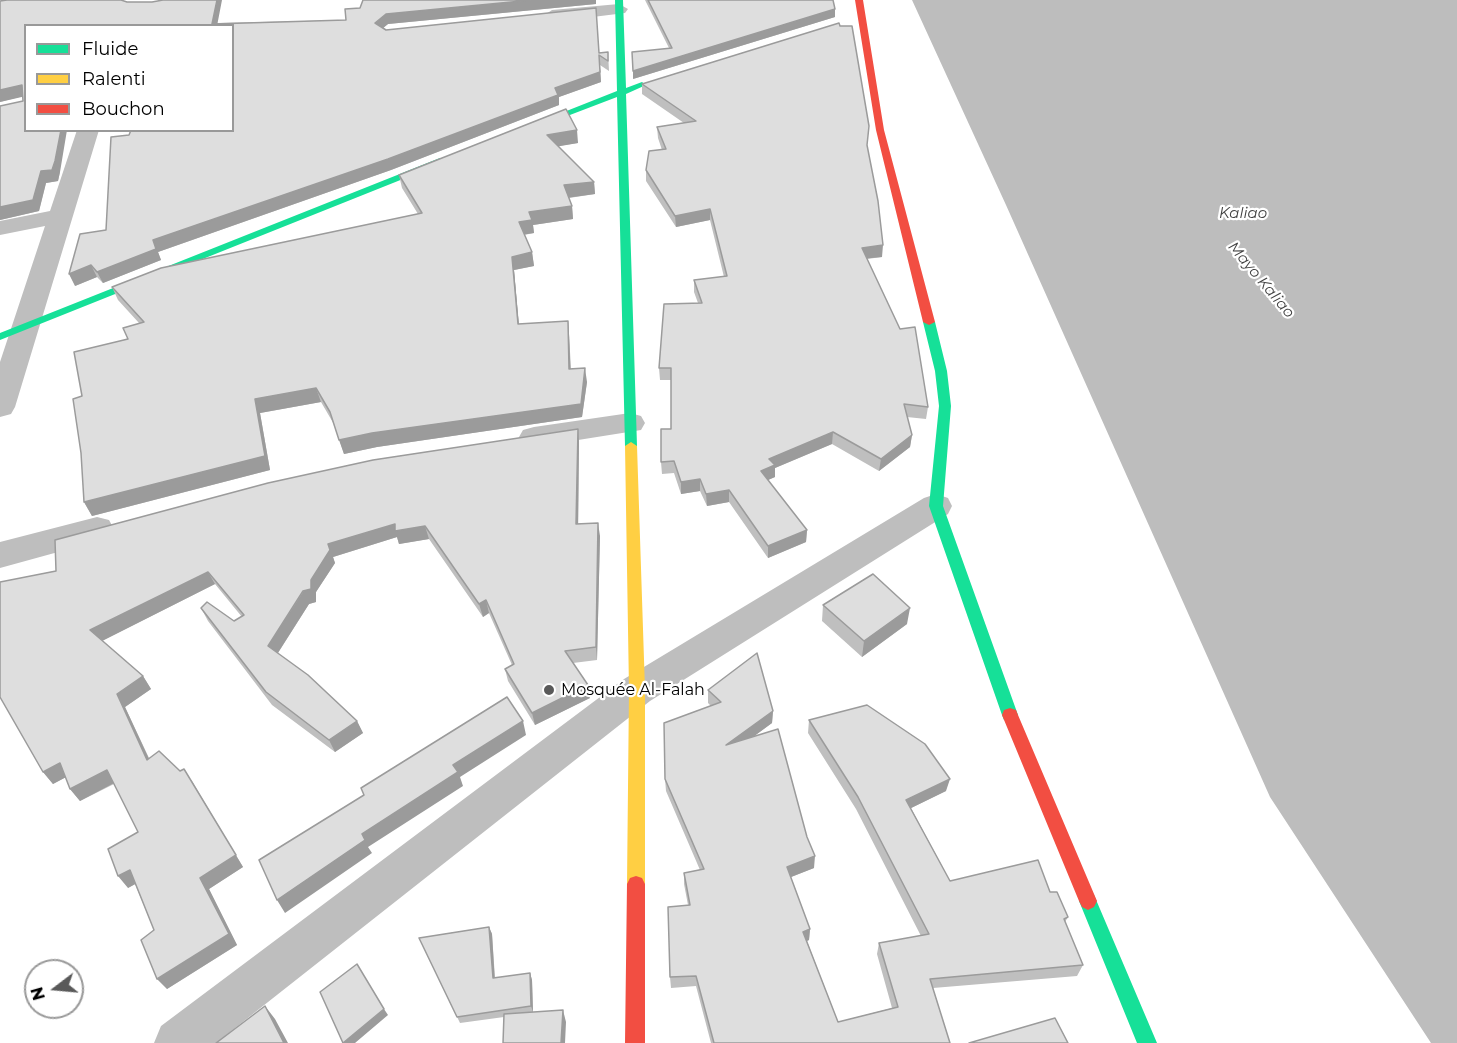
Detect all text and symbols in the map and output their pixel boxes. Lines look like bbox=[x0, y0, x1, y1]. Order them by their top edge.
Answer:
legend bbox=[24, 24, 234, 132]
text: Fluide bbox=[82, 38, 138, 60]
text: Ralenti bbox=[82, 68, 146, 90]
text: Bouchon bbox=[82, 98, 165, 120]
water label: Kaliao bbox=[1219, 205, 1267, 223]
water label: Mayo Kaliao bbox=[1224, 238, 1298, 322]
place label: Mosquée Al-Falah bbox=[561, 680, 705, 700]
marker: Mosquée Al-Falah bbox=[542, 683, 556, 697]
north arrow bbox=[24, 959, 84, 1019]
text: N bbox=[27, 985, 49, 1002]

